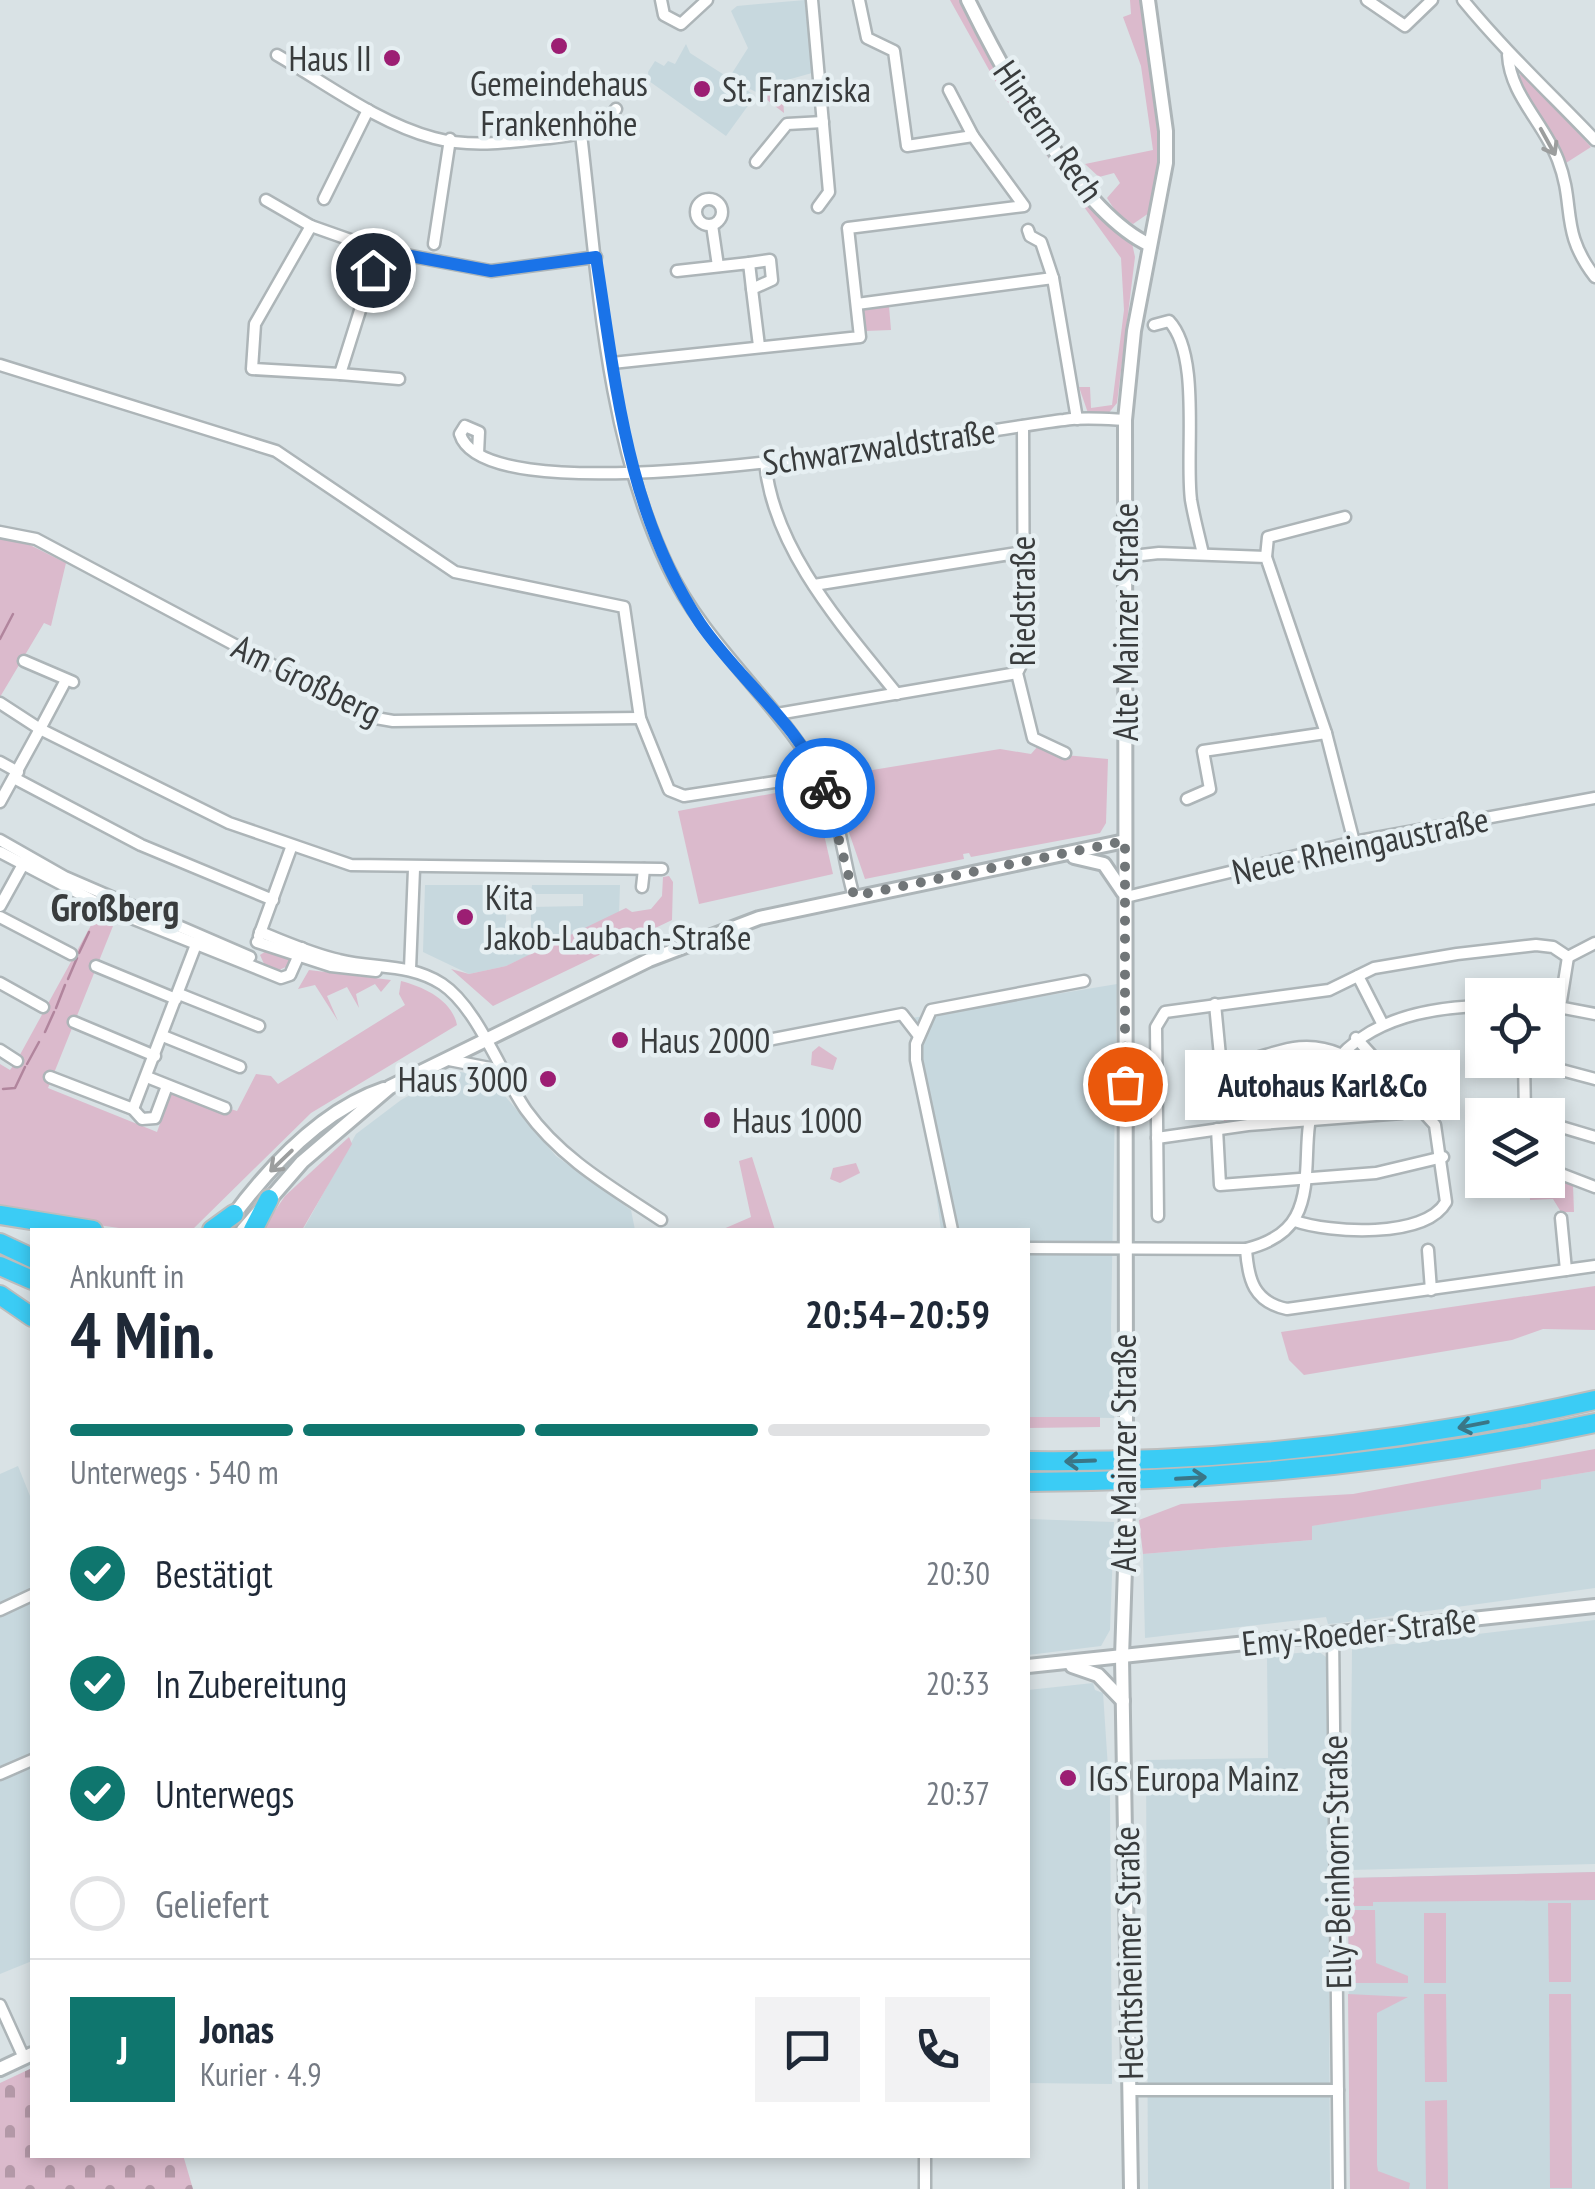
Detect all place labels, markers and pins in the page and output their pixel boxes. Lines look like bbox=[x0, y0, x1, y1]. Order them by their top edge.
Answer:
place label: Haus II bbox=[288, 35, 372, 81]
marker: Gemeindehaus Frankenhöhe bbox=[548, 35, 570, 57]
marker: Haus II bbox=[381, 47, 403, 69]
place label: Gemeindehaus Frankenhöhe bbox=[470, 60, 648, 146]
place label: St. Franziska bbox=[722, 66, 871, 112]
marker: St. Franziska bbox=[691, 78, 713, 100]
pin bbox=[331, 228, 416, 313]
place label: Kita Jakob-Laubach-Straße bbox=[484, 874, 751, 960]
marker: Kita Jakob-Laubach-Straße bbox=[454, 906, 476, 928]
place label: Haus 2000 bbox=[640, 1017, 770, 1063]
marker: Haus 2000 bbox=[609, 1029, 631, 1051]
pin bbox=[1083, 1042, 1168, 1127]
callout: Autohaus Karl&Co bbox=[1185, 1049, 1460, 1119]
place label: Haus 3000 bbox=[398, 1056, 528, 1102]
marker: Haus 3000 bbox=[537, 1068, 559, 1090]
place label: Haus 1000 bbox=[732, 1097, 862, 1143]
marker: Haus 1000 bbox=[701, 1109, 723, 1131]
place label: IGS Europa Mainz bbox=[1088, 1755, 1299, 1801]
marker: IGS Europa Mainz bbox=[1057, 1767, 1079, 1789]

